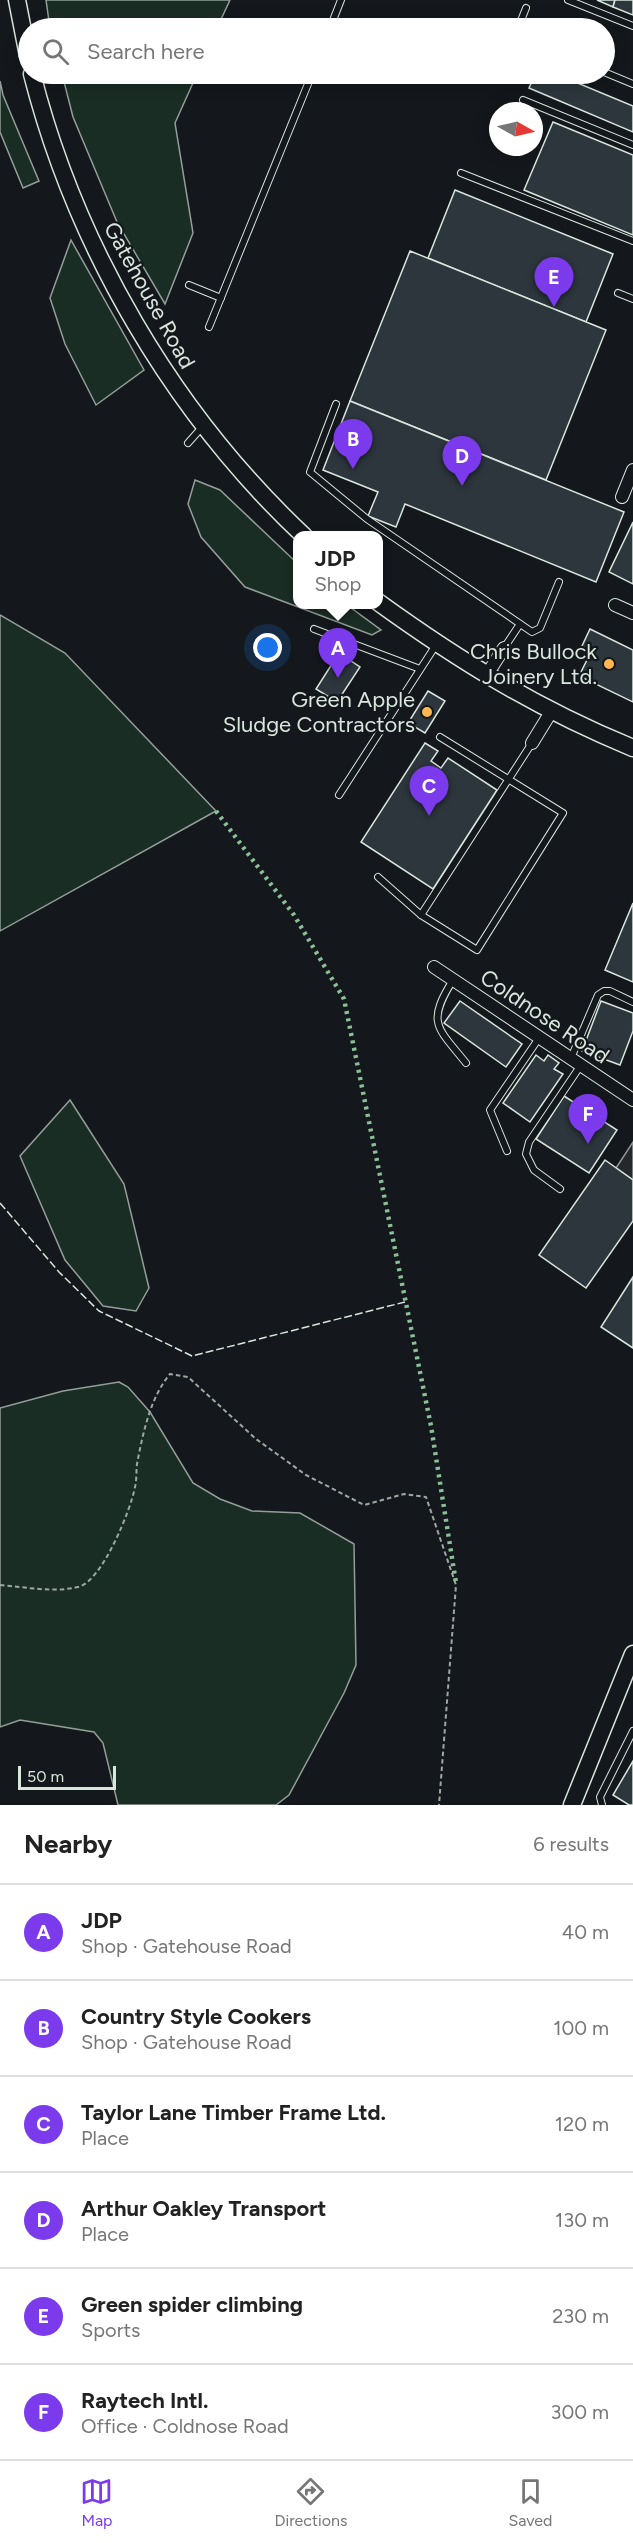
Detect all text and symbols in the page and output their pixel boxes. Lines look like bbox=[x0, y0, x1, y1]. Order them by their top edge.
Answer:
search box bbox=[18, 18, 615, 84]
icon: search bbox=[39, 35, 72, 68]
text: Search here bbox=[87, 38, 205, 65]
north arrow bbox=[489, 102, 543, 156]
street label: Gatehouse Road bbox=[98, 217, 201, 373]
pin: E bbox=[534, 258, 574, 307]
pin: B bbox=[334, 420, 372, 469]
pin: D bbox=[442, 436, 482, 486]
popup bbox=[293, 531, 383, 609]
text: JDP bbox=[315, 545, 355, 572]
text: Shop bbox=[315, 572, 361, 596]
pin: A bbox=[318, 628, 358, 678]
your location bbox=[253, 633, 282, 662]
place label: Chris Bullock Joinery Ltd. bbox=[470, 638, 597, 690]
marker: Chris Bullock Joinery Ltd. bbox=[602, 657, 616, 671]
place label: Green Apple Sludge Contractors bbox=[223, 686, 415, 738]
marker: Green Apple Sludge Contractors bbox=[420, 705, 434, 719]
pin: C bbox=[410, 766, 448, 816]
street label: Coldnose Road bbox=[475, 963, 614, 1069]
pin: F bbox=[568, 1094, 608, 1144]
scale bar bbox=[18, 1763, 116, 1790]
text: 50 m bbox=[27, 1767, 64, 1786]
text: Nearby bbox=[24, 1828, 112, 1860]
text: 6 results bbox=[533, 1832, 609, 1856]
text: JDP bbox=[81, 1907, 122, 1934]
text: A bbox=[36, 1920, 51, 1944]
text: 40 m bbox=[562, 1920, 609, 1944]
text: Shop · Gatehouse Road bbox=[81, 1934, 292, 1958]
text: Country Style Cookers bbox=[81, 2003, 311, 2030]
text: B bbox=[37, 2016, 50, 2040]
text: 100 m bbox=[553, 2016, 609, 2040]
text: Shop · Gatehouse Road bbox=[81, 2030, 292, 2054]
text: Taylor Lane Timber Frame Ltd. bbox=[81, 2099, 386, 2126]
text: C bbox=[36, 2112, 51, 2136]
text: 120 m bbox=[555, 2112, 609, 2136]
text: Place bbox=[81, 2126, 129, 2150]
text: Arthur Oakley Transport bbox=[81, 2195, 326, 2222]
text: D bbox=[37, 2208, 51, 2232]
text: 130 m bbox=[555, 2208, 609, 2232]
text: Place bbox=[81, 2222, 129, 2246]
text: Green spider climbing bbox=[81, 2291, 303, 2318]
text: E bbox=[38, 2304, 49, 2328]
text: 230 m bbox=[552, 2304, 609, 2328]
text: Sports bbox=[81, 2318, 140, 2342]
text: Raytech Intl. bbox=[81, 2387, 208, 2414]
text: F bbox=[38, 2400, 49, 2424]
text: 300 m bbox=[551, 2400, 609, 2424]
text: Office · Coldnose Road bbox=[81, 2414, 289, 2438]
tab: Map bbox=[80, 2475, 113, 2530]
tab: Directions bbox=[274, 2475, 347, 2530]
tab: Saved bbox=[508, 2475, 553, 2530]

